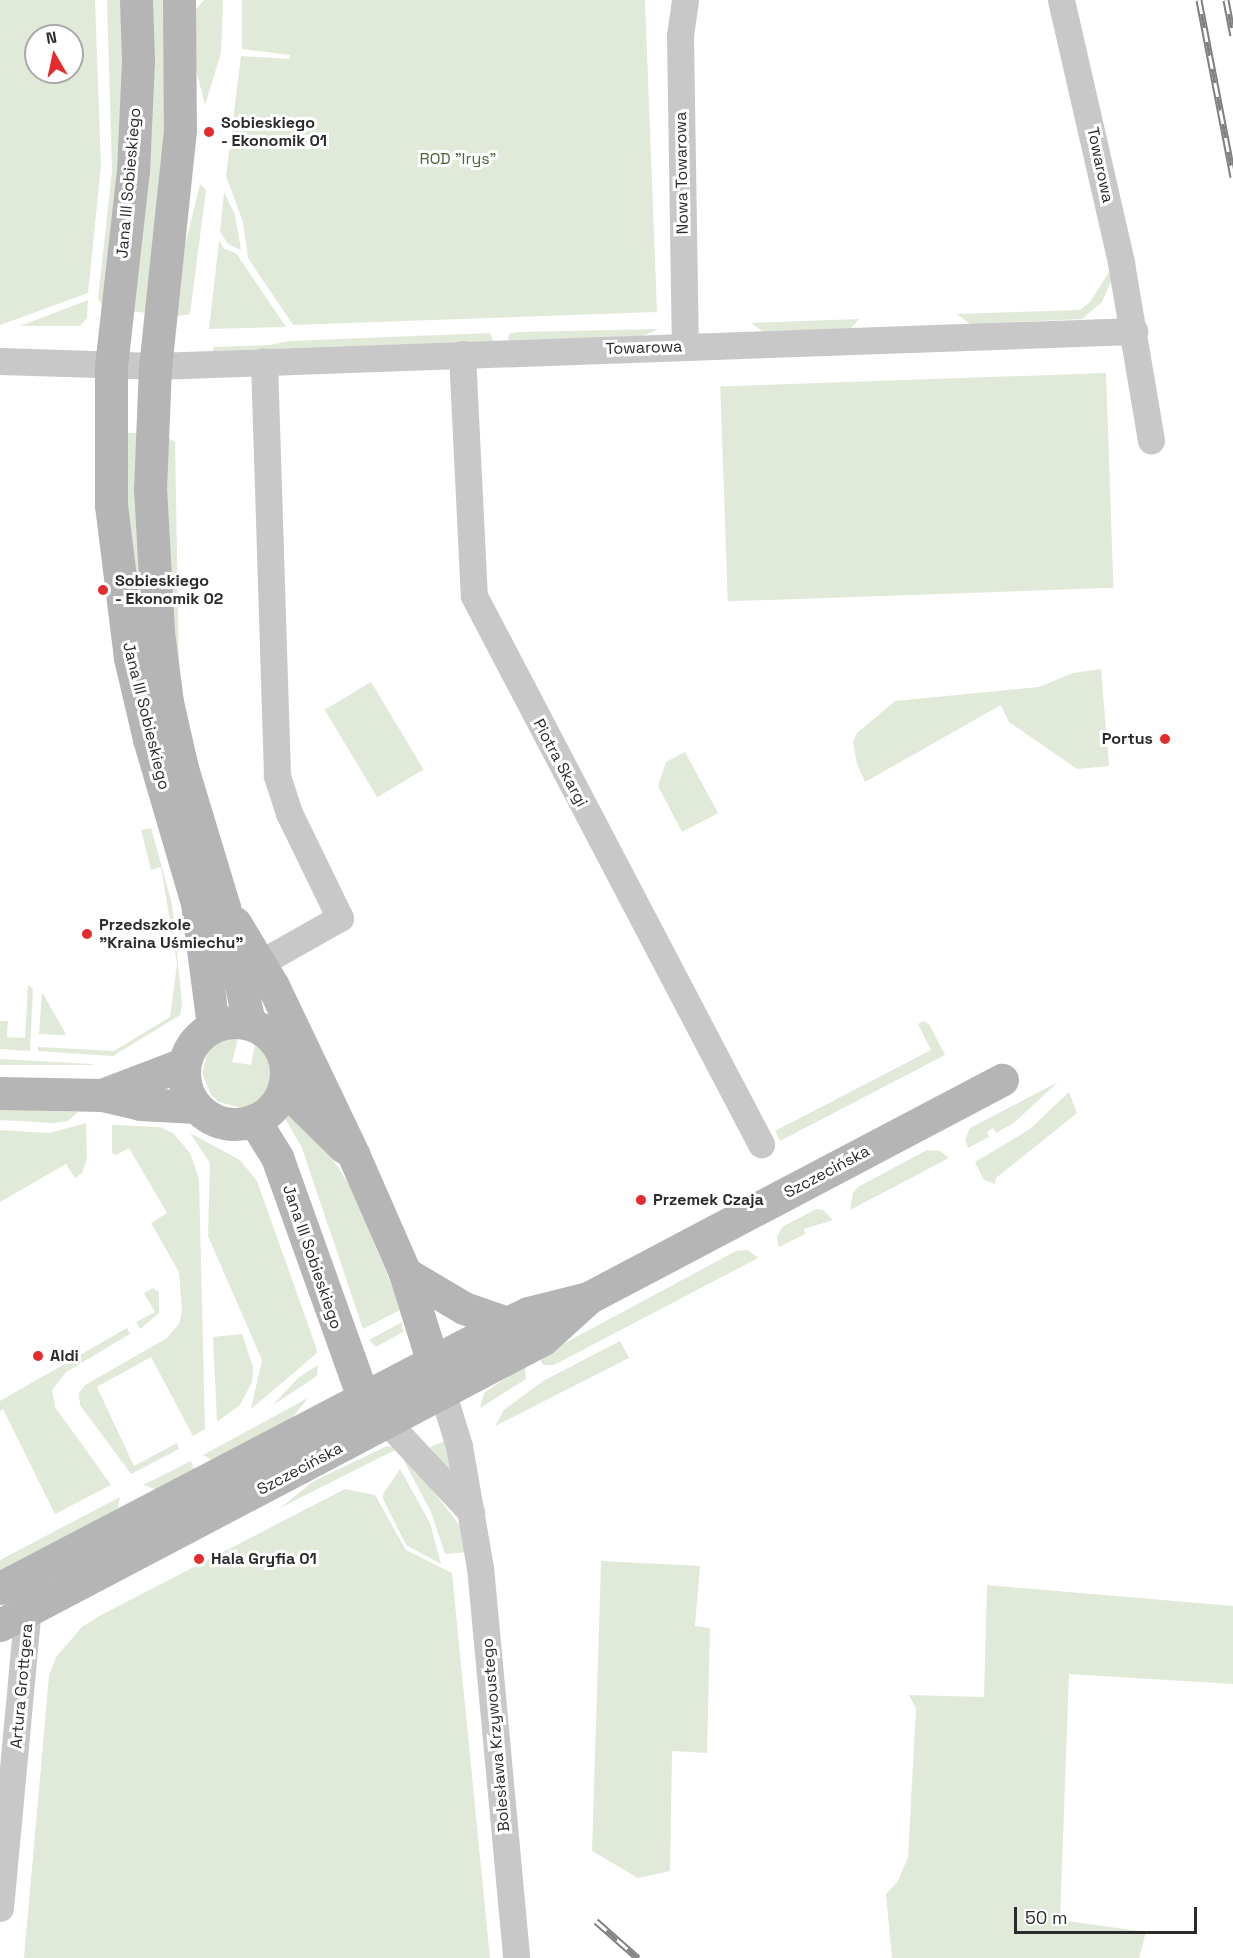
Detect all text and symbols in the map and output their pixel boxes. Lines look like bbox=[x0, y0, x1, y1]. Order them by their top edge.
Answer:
north arrow bbox=[24, 24, 84, 84]
text: N bbox=[44, 26, 58, 49]
street label: Jana III Sobieskiego bbox=[113, 107, 145, 259]
street label: Nowa Towarowa bbox=[671, 111, 693, 235]
place label: Sobieskiego - Ekonomik 01 bbox=[221, 113, 327, 151]
marker: Sobieskiego - Ekonomik 01 bbox=[202, 125, 216, 139]
street label: Towarowa bbox=[1083, 125, 1117, 205]
park label: ROD "Irys" bbox=[420, 149, 496, 169]
street label: Towarowa bbox=[605, 337, 683, 359]
place label: Sobieskiego - Ekonomik 02 bbox=[115, 571, 224, 609]
marker: Sobieskiego - Ekonomik 02 bbox=[96, 583, 110, 597]
street label: Jana III Sobieskiego bbox=[118, 640, 174, 792]
street label: Piotra Skargi bbox=[529, 716, 591, 810]
place label: Portus bbox=[1102, 729, 1153, 749]
marker: Portus bbox=[1158, 732, 1172, 746]
place label: Przedszkole "Kraina Uśmiechu" bbox=[99, 915, 244, 953]
marker: Przedszkole "Kraina Uśmiechu" bbox=[80, 927, 94, 941]
street label: Szczecińska bbox=[781, 1141, 873, 1203]
street label: Jana III Sobieskiego bbox=[278, 1182, 346, 1332]
place label: Przemek Czaja bbox=[653, 1190, 764, 1210]
marker: Przemek Czaja bbox=[634, 1193, 648, 1207]
place label: Aldi bbox=[50, 1346, 79, 1366]
marker: Aldi bbox=[31, 1349, 45, 1363]
street label: Szczecińska bbox=[254, 1438, 346, 1500]
place label: Hala Gryfia 01 bbox=[211, 1549, 317, 1569]
marker: Hala Gryfia 01 bbox=[192, 1552, 206, 1566]
street label: Artura Grottgera bbox=[7, 1623, 37, 1749]
street label: Bolesława Krzywoustego bbox=[478, 1637, 514, 1833]
scale bar bbox=[1017, 1895, 1200, 1933]
text: 50 m bbox=[1025, 1906, 1067, 1929]

